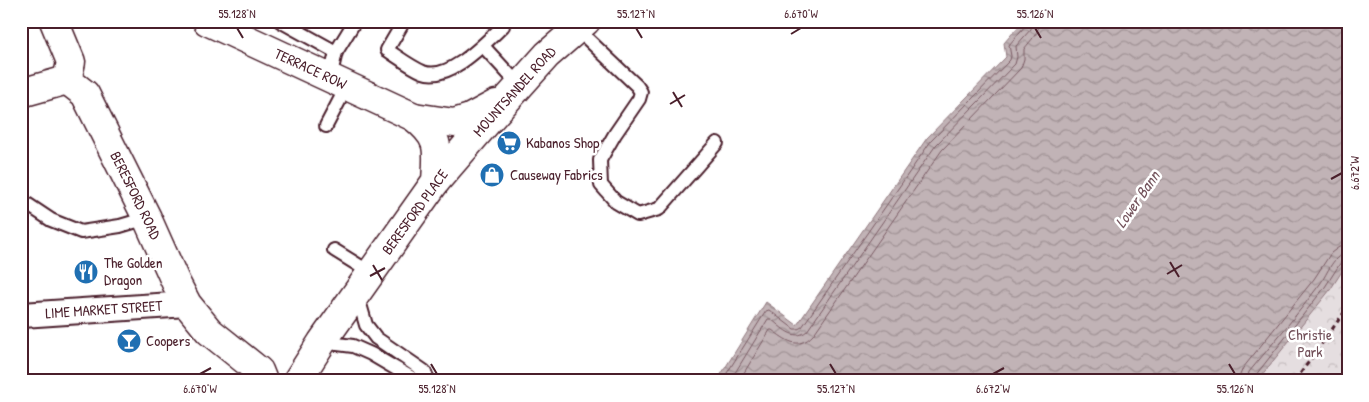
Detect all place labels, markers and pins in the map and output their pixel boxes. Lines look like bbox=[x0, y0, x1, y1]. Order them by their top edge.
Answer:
supermarket icon: Kabanos Shop bbox=[496, 130, 522, 156]
place label: Kabanos Shop bbox=[526, 132, 600, 153]
shop icon: Causeway Fabrics bbox=[479, 162, 505, 188]
place label: Causeway Fabrics bbox=[510, 164, 603, 185]
place label: The Golden Dragon bbox=[104, 252, 163, 290]
restaurant icon: The Golden Dragon bbox=[73, 259, 99, 285]
bar icon: Coopers bbox=[116, 328, 142, 354]
place label: Coopers bbox=[146, 330, 190, 351]

